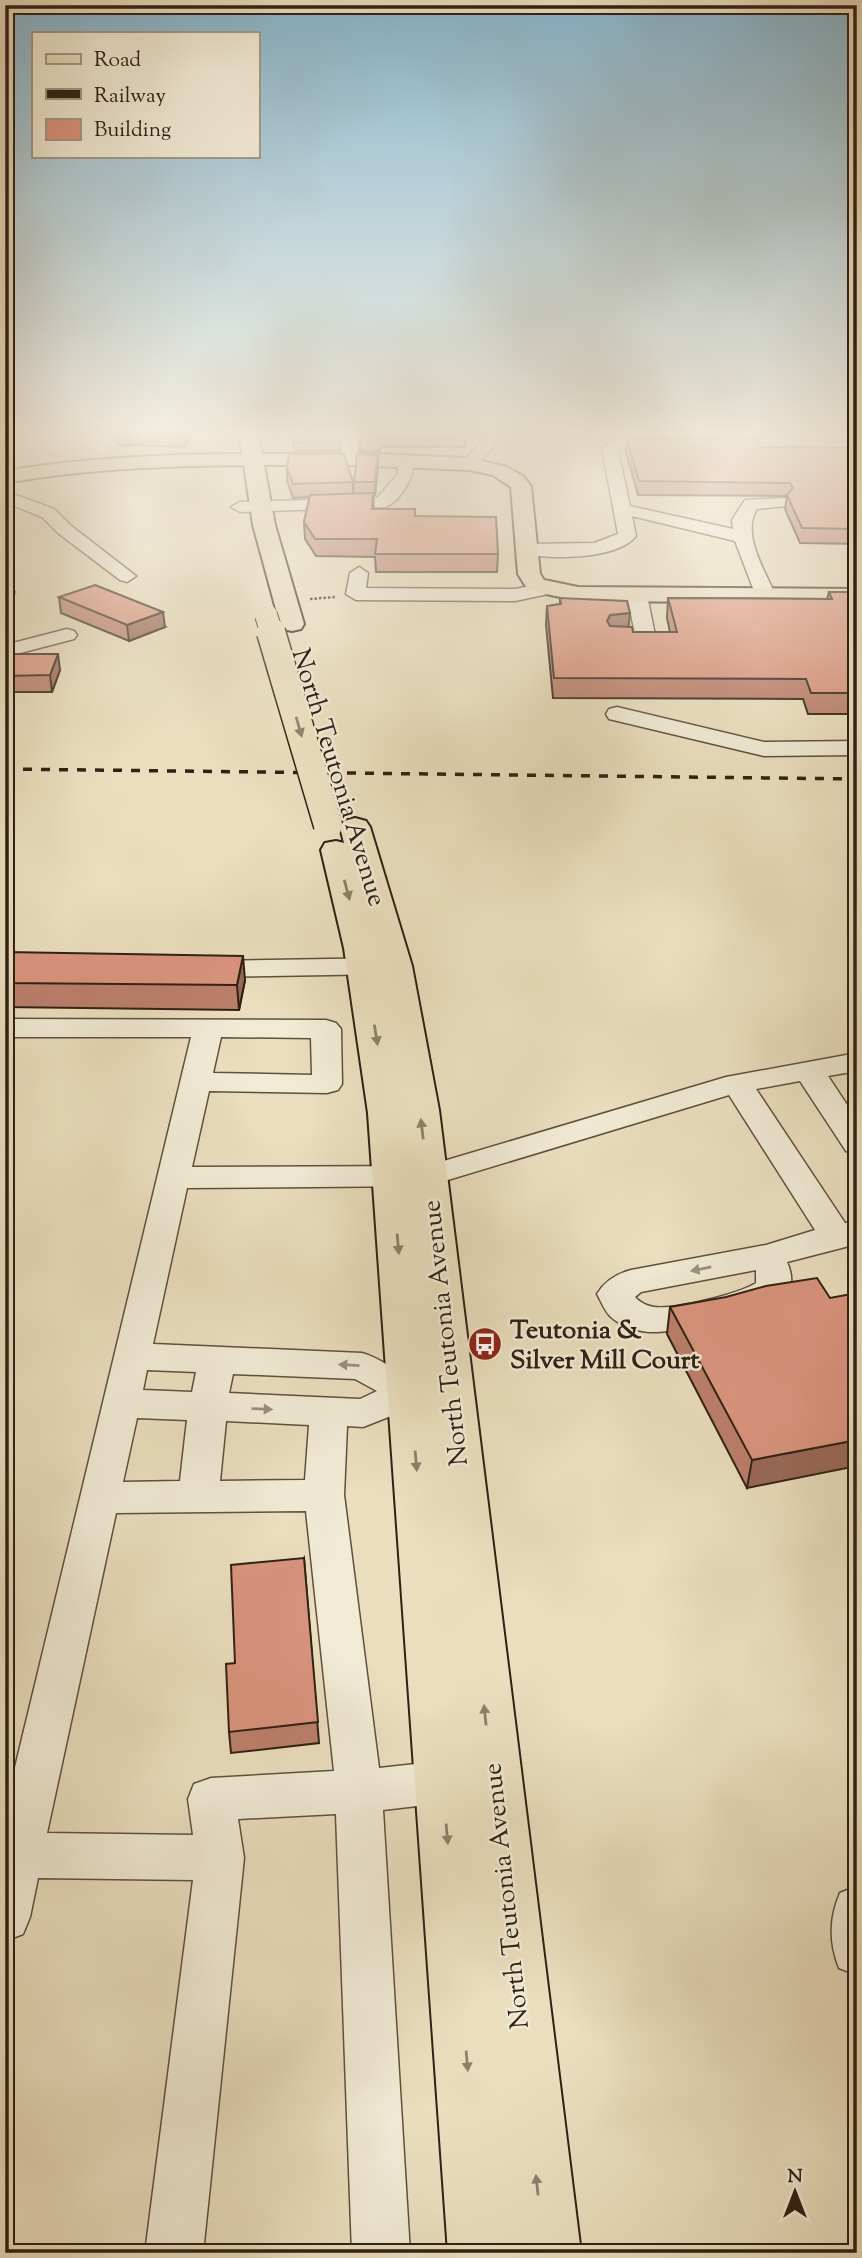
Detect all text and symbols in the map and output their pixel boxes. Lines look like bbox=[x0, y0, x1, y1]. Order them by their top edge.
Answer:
legend bbox=[32, 32, 259, 158]
text: Road bbox=[94, 46, 141, 76]
text: Railway bbox=[94, 82, 166, 112]
text: Building bbox=[94, 116, 171, 146]
street label: North Teutonia Avenue bbox=[281, 644, 394, 911]
one-way arrow bbox=[295, 717, 305, 738]
one-way arrow bbox=[342, 879, 353, 901]
one-way arrow bbox=[371, 1024, 382, 1046]
one-way arrow bbox=[417, 1118, 428, 1140]
street label: North Teutonia Avenue bbox=[414, 1198, 479, 1468]
one-way arrow bbox=[393, 1233, 404, 1255]
one-way arrow bbox=[689, 1263, 711, 1274]
place label: Teutonia & Silver Mill Court bbox=[510, 1313, 700, 1380]
bus stop icon: Teutonia & Silver Mill Court bbox=[466, 1325, 504, 1363]
one-way arrow bbox=[337, 1360, 359, 1371]
one-way arrow bbox=[252, 1403, 274, 1414]
one-way arrow bbox=[411, 1450, 422, 1472]
one-way arrow bbox=[479, 1704, 490, 1726]
street label: North Teutonia Avenue bbox=[475, 1761, 540, 2031]
one-way arrow bbox=[442, 1823, 453, 1845]
one-way arrow bbox=[462, 2050, 473, 2072]
north arrow bbox=[760, 2156, 830, 2226]
text: N bbox=[787, 2164, 803, 2191]
one-way arrow bbox=[531, 2174, 542, 2196]

